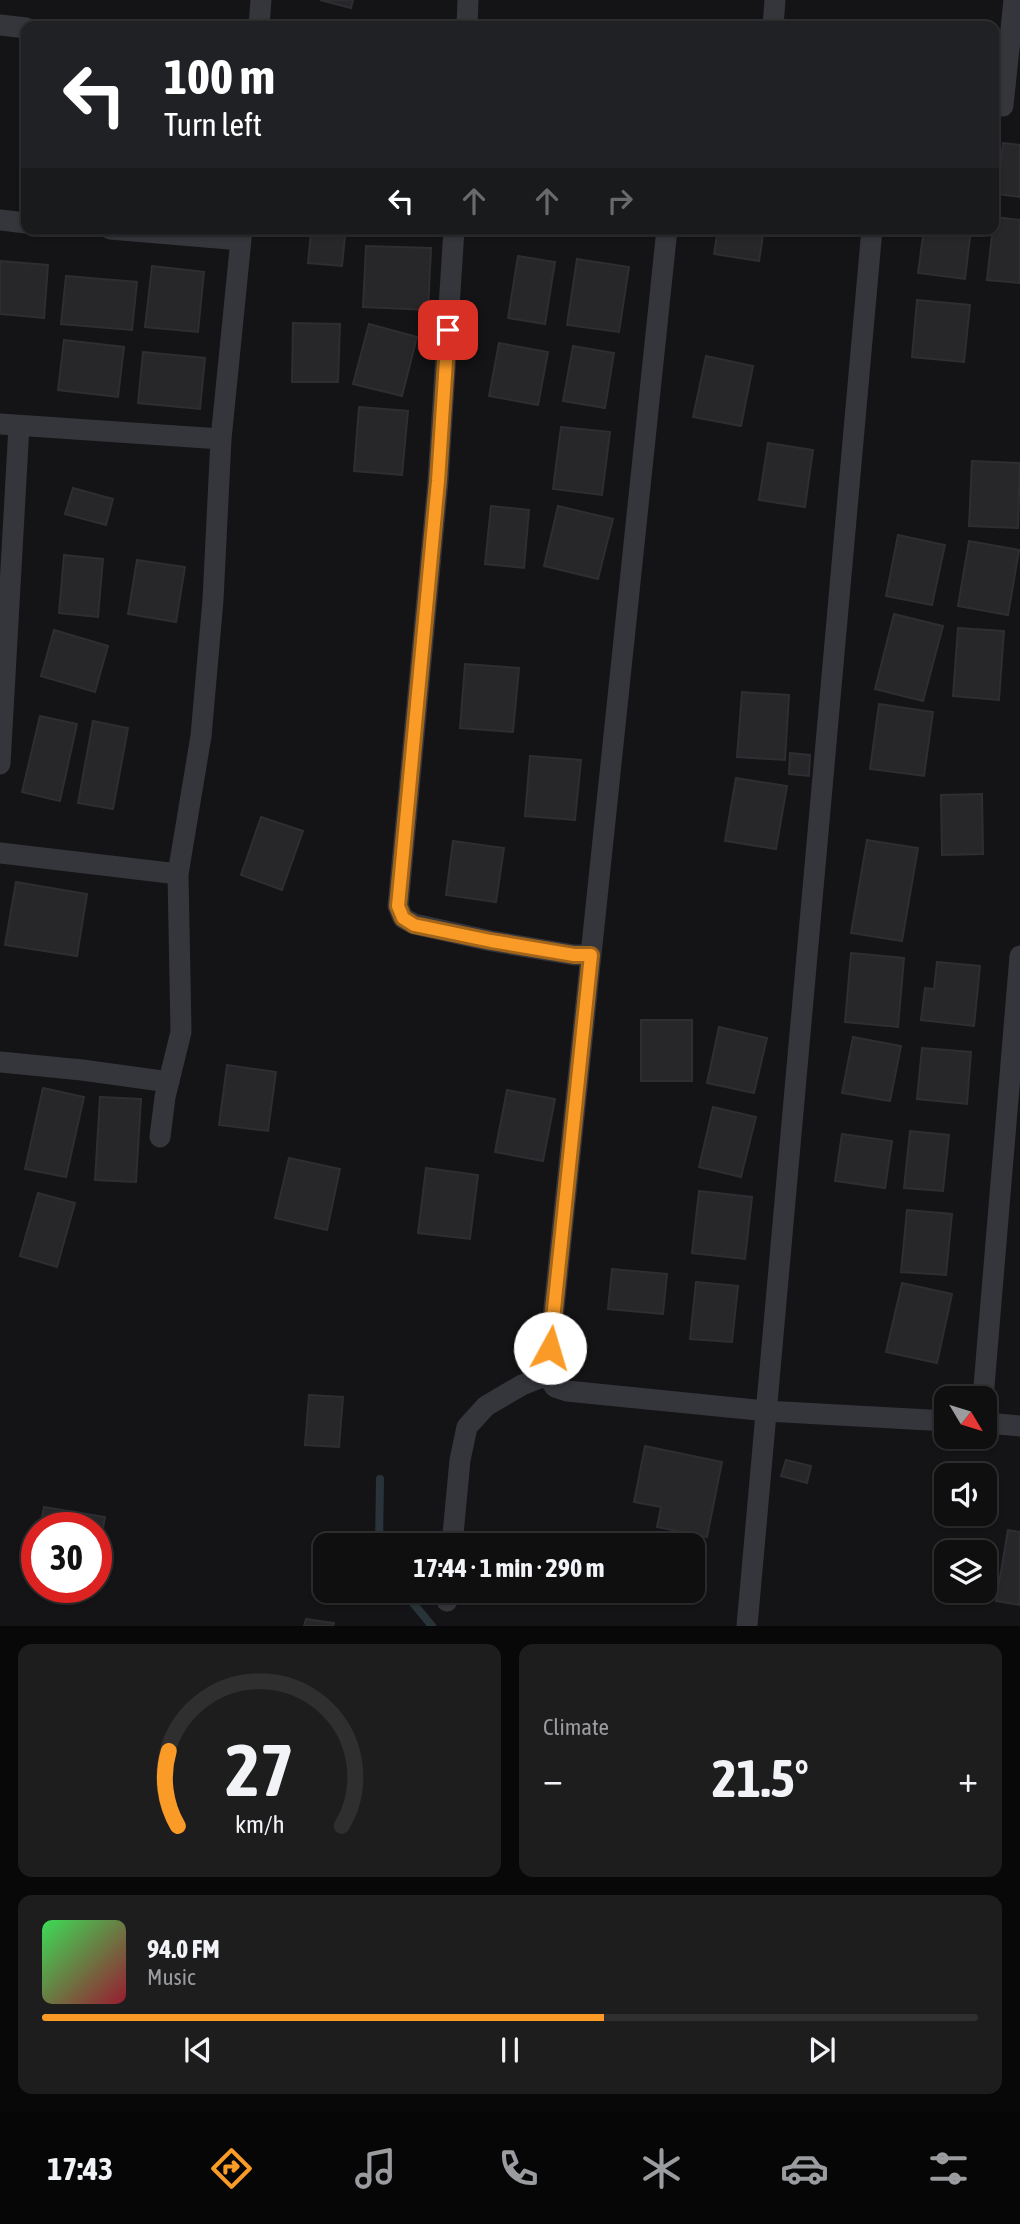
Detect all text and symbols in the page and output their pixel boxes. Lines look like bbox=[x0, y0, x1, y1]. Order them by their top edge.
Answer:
text: 100 m bbox=[164, 48, 275, 104]
icon: left bbox=[49, 49, 140, 140]
text: Turn left bbox=[164, 106, 262, 143]
icon: left bbox=[382, 182, 420, 220]
icon: ahead bbox=[455, 182, 493, 220]
icon: ahead bbox=[528, 182, 566, 220]
icon: right bbox=[601, 182, 639, 220]
pin bbox=[418, 300, 478, 360]
icon: arrive bbox=[429, 311, 467, 349]
position arrow bbox=[513, 1311, 587, 1385]
north arrow bbox=[934, 1386, 998, 1449]
map controls bbox=[934, 1386, 997, 1603]
button: sound bbox=[934, 1463, 997, 1526]
speed limit sign: 30 bbox=[21, 1512, 112, 1603]
button: layers bbox=[934, 1540, 997, 1603]
text: 17:44 · 1 min · 290 m bbox=[414, 1553, 604, 1583]
text: Climate bbox=[543, 1714, 609, 1740]
text: 27 bbox=[225, 1729, 294, 1812]
text: 21.5° bbox=[712, 1748, 809, 1808]
text: − bbox=[543, 1757, 563, 1800]
text: + bbox=[958, 1757, 978, 1800]
text: km/h bbox=[235, 1810, 284, 1838]
text: 94.0 FM bbox=[147, 1934, 220, 1964]
text: Music bbox=[147, 1964, 195, 1990]
icon: previous bbox=[179, 2031, 217, 2069]
icon: pause bbox=[491, 2031, 529, 2069]
icon: next bbox=[803, 2031, 841, 2069]
icon: directions bbox=[207, 2144, 256, 2193]
icon: music bbox=[351, 2144, 400, 2193]
icon: phone bbox=[494, 2144, 543, 2193]
icon: climate bbox=[637, 2144, 686, 2193]
icon: car bbox=[780, 2144, 829, 2193]
icon: filters bbox=[924, 2144, 973, 2193]
text: 17:43 bbox=[47, 2150, 113, 2187]

